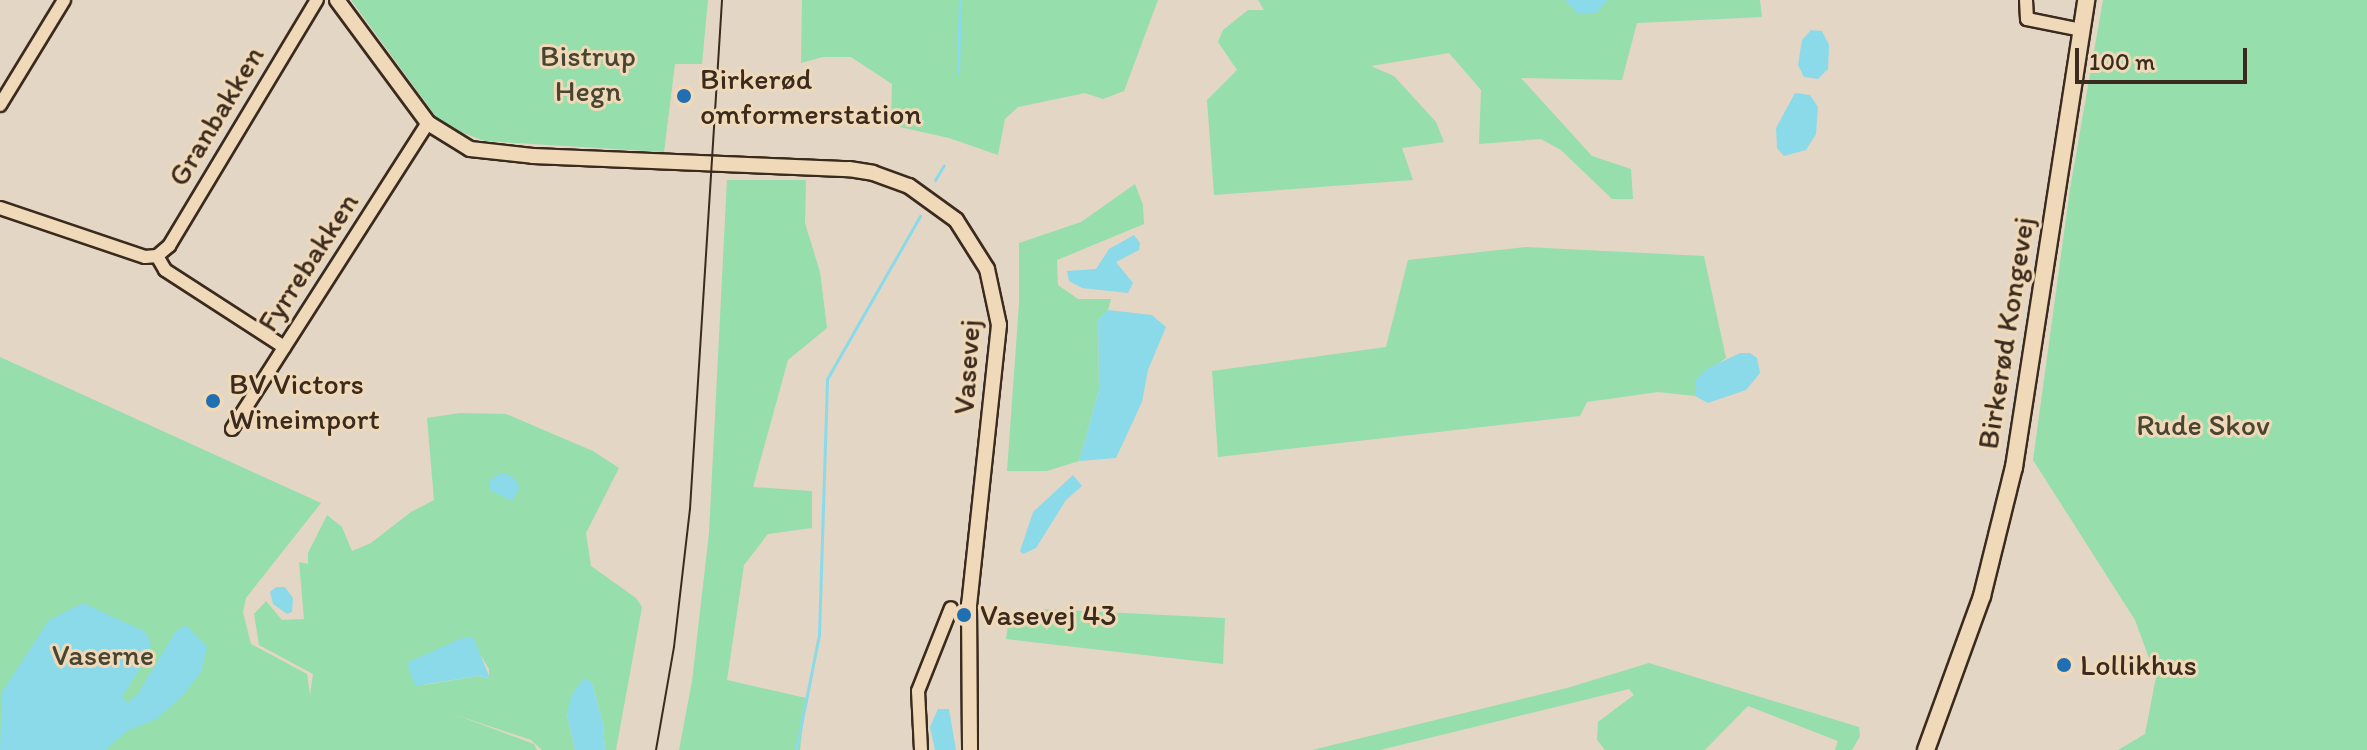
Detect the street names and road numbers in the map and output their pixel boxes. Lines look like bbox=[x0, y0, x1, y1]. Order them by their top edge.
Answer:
street label: Granbakken bbox=[160, 39, 272, 193]
street label: Fyrrebakken bbox=[250, 186, 366, 338]
street label: Birkerød Kongevej bbox=[1970, 214, 2042, 452]
street label: Vasevej bbox=[946, 318, 988, 416]

